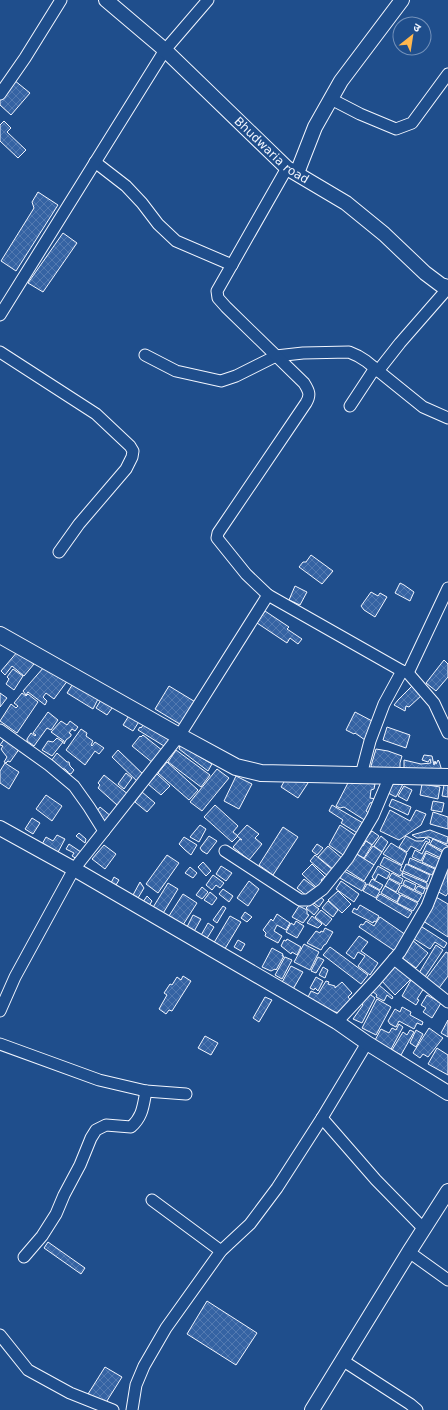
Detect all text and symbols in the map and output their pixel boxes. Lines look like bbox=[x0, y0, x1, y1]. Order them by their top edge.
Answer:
north arrow bbox=[392, 16, 432, 56]
text: उ bbox=[411, 21, 423, 35]
street label: Bhudwaria road bbox=[232, 114, 311, 186]

